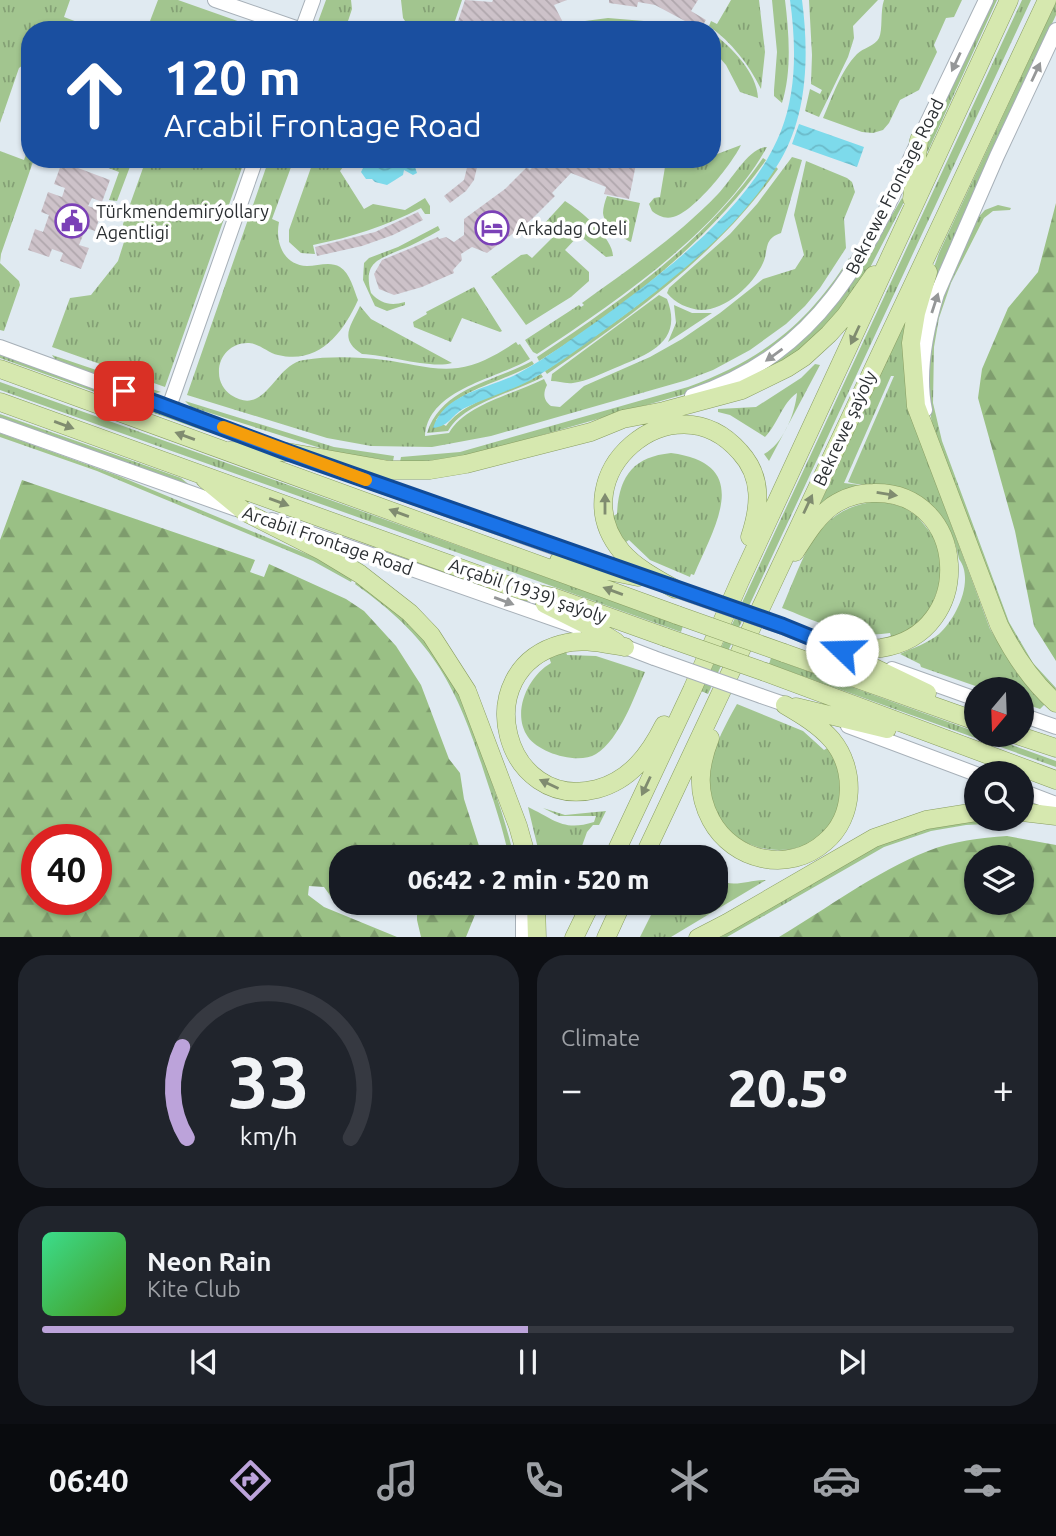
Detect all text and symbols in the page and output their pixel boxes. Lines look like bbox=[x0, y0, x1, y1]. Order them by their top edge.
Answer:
icon: ahead bbox=[49, 49, 140, 140]
text: 120 m bbox=[164, 49, 301, 104]
one-way arrow bbox=[951, 52, 962, 72]
one-way arrow bbox=[1030, 62, 1042, 82]
street label: Bekrewe Frontage Road bbox=[841, 95, 947, 277]
text: Arcabil Frontage Road bbox=[164, 107, 482, 143]
place label: Türkmendemirýollary Agentligi bbox=[96, 201, 269, 242]
public building icon: Türkmendemirýollary Agentligi bbox=[53, 202, 91, 240]
hotel icon: Arkadag Oteli bbox=[473, 209, 511, 247]
place label: Arkadag Oteli bbox=[516, 218, 627, 238]
one-way arrow bbox=[930, 292, 940, 313]
one-way arrow bbox=[849, 325, 860, 345]
one-way arrow bbox=[765, 348, 783, 362]
pin bbox=[94, 361, 154, 421]
street label: Bekrewe şaýoly bbox=[809, 367, 880, 489]
icon: arrive bbox=[105, 372, 143, 410]
one-way arrow bbox=[54, 420, 75, 431]
one-way arrow bbox=[175, 430, 196, 441]
one-way arrow bbox=[876, 489, 898, 500]
one-way arrow bbox=[599, 493, 611, 515]
one-way arrow bbox=[803, 494, 814, 515]
one-way arrow bbox=[268, 496, 289, 507]
street label: Arcabil Frontage Road bbox=[240, 501, 416, 579]
one-way arrow bbox=[389, 507, 410, 518]
street label: Arçabil (1939) şaýoly bbox=[446, 554, 610, 627]
one-way arrow bbox=[603, 585, 624, 596]
one-way arrow bbox=[493, 596, 514, 607]
position arrow bbox=[805, 613, 879, 687]
north arrow bbox=[964, 677, 1034, 747]
map controls bbox=[964, 677, 1034, 915]
button: search bbox=[964, 761, 1034, 831]
one-way arrow bbox=[641, 776, 652, 797]
one-way arrow bbox=[539, 778, 559, 789]
speed limit sign: 40 bbox=[21, 824, 112, 915]
button: layers bbox=[964, 845, 1034, 915]
text: 06:42 · 2 min · 520 m bbox=[408, 865, 649, 894]
text: Climate bbox=[561, 1025, 640, 1050]
text: 33 bbox=[227, 1040, 310, 1122]
text: 20.5° bbox=[728, 1059, 847, 1117]
text: − bbox=[561, 1068, 582, 1110]
text: + bbox=[993, 1068, 1014, 1110]
text: km/h bbox=[240, 1121, 297, 1149]
text: Neon Rain bbox=[147, 1247, 272, 1276]
text: Kite Club bbox=[147, 1276, 241, 1301]
icon: previous bbox=[185, 1343, 223, 1381]
icon: pause bbox=[509, 1343, 547, 1381]
icon: next bbox=[833, 1343, 871, 1381]
icon: directions bbox=[226, 1456, 275, 1505]
icon: music bbox=[373, 1456, 422, 1505]
icon: phone bbox=[519, 1456, 568, 1505]
icon: climate bbox=[665, 1456, 714, 1505]
icon: car bbox=[812, 1456, 861, 1505]
icon: filters bbox=[958, 1456, 1007, 1505]
text: 06:40 bbox=[49, 1462, 129, 1498]

